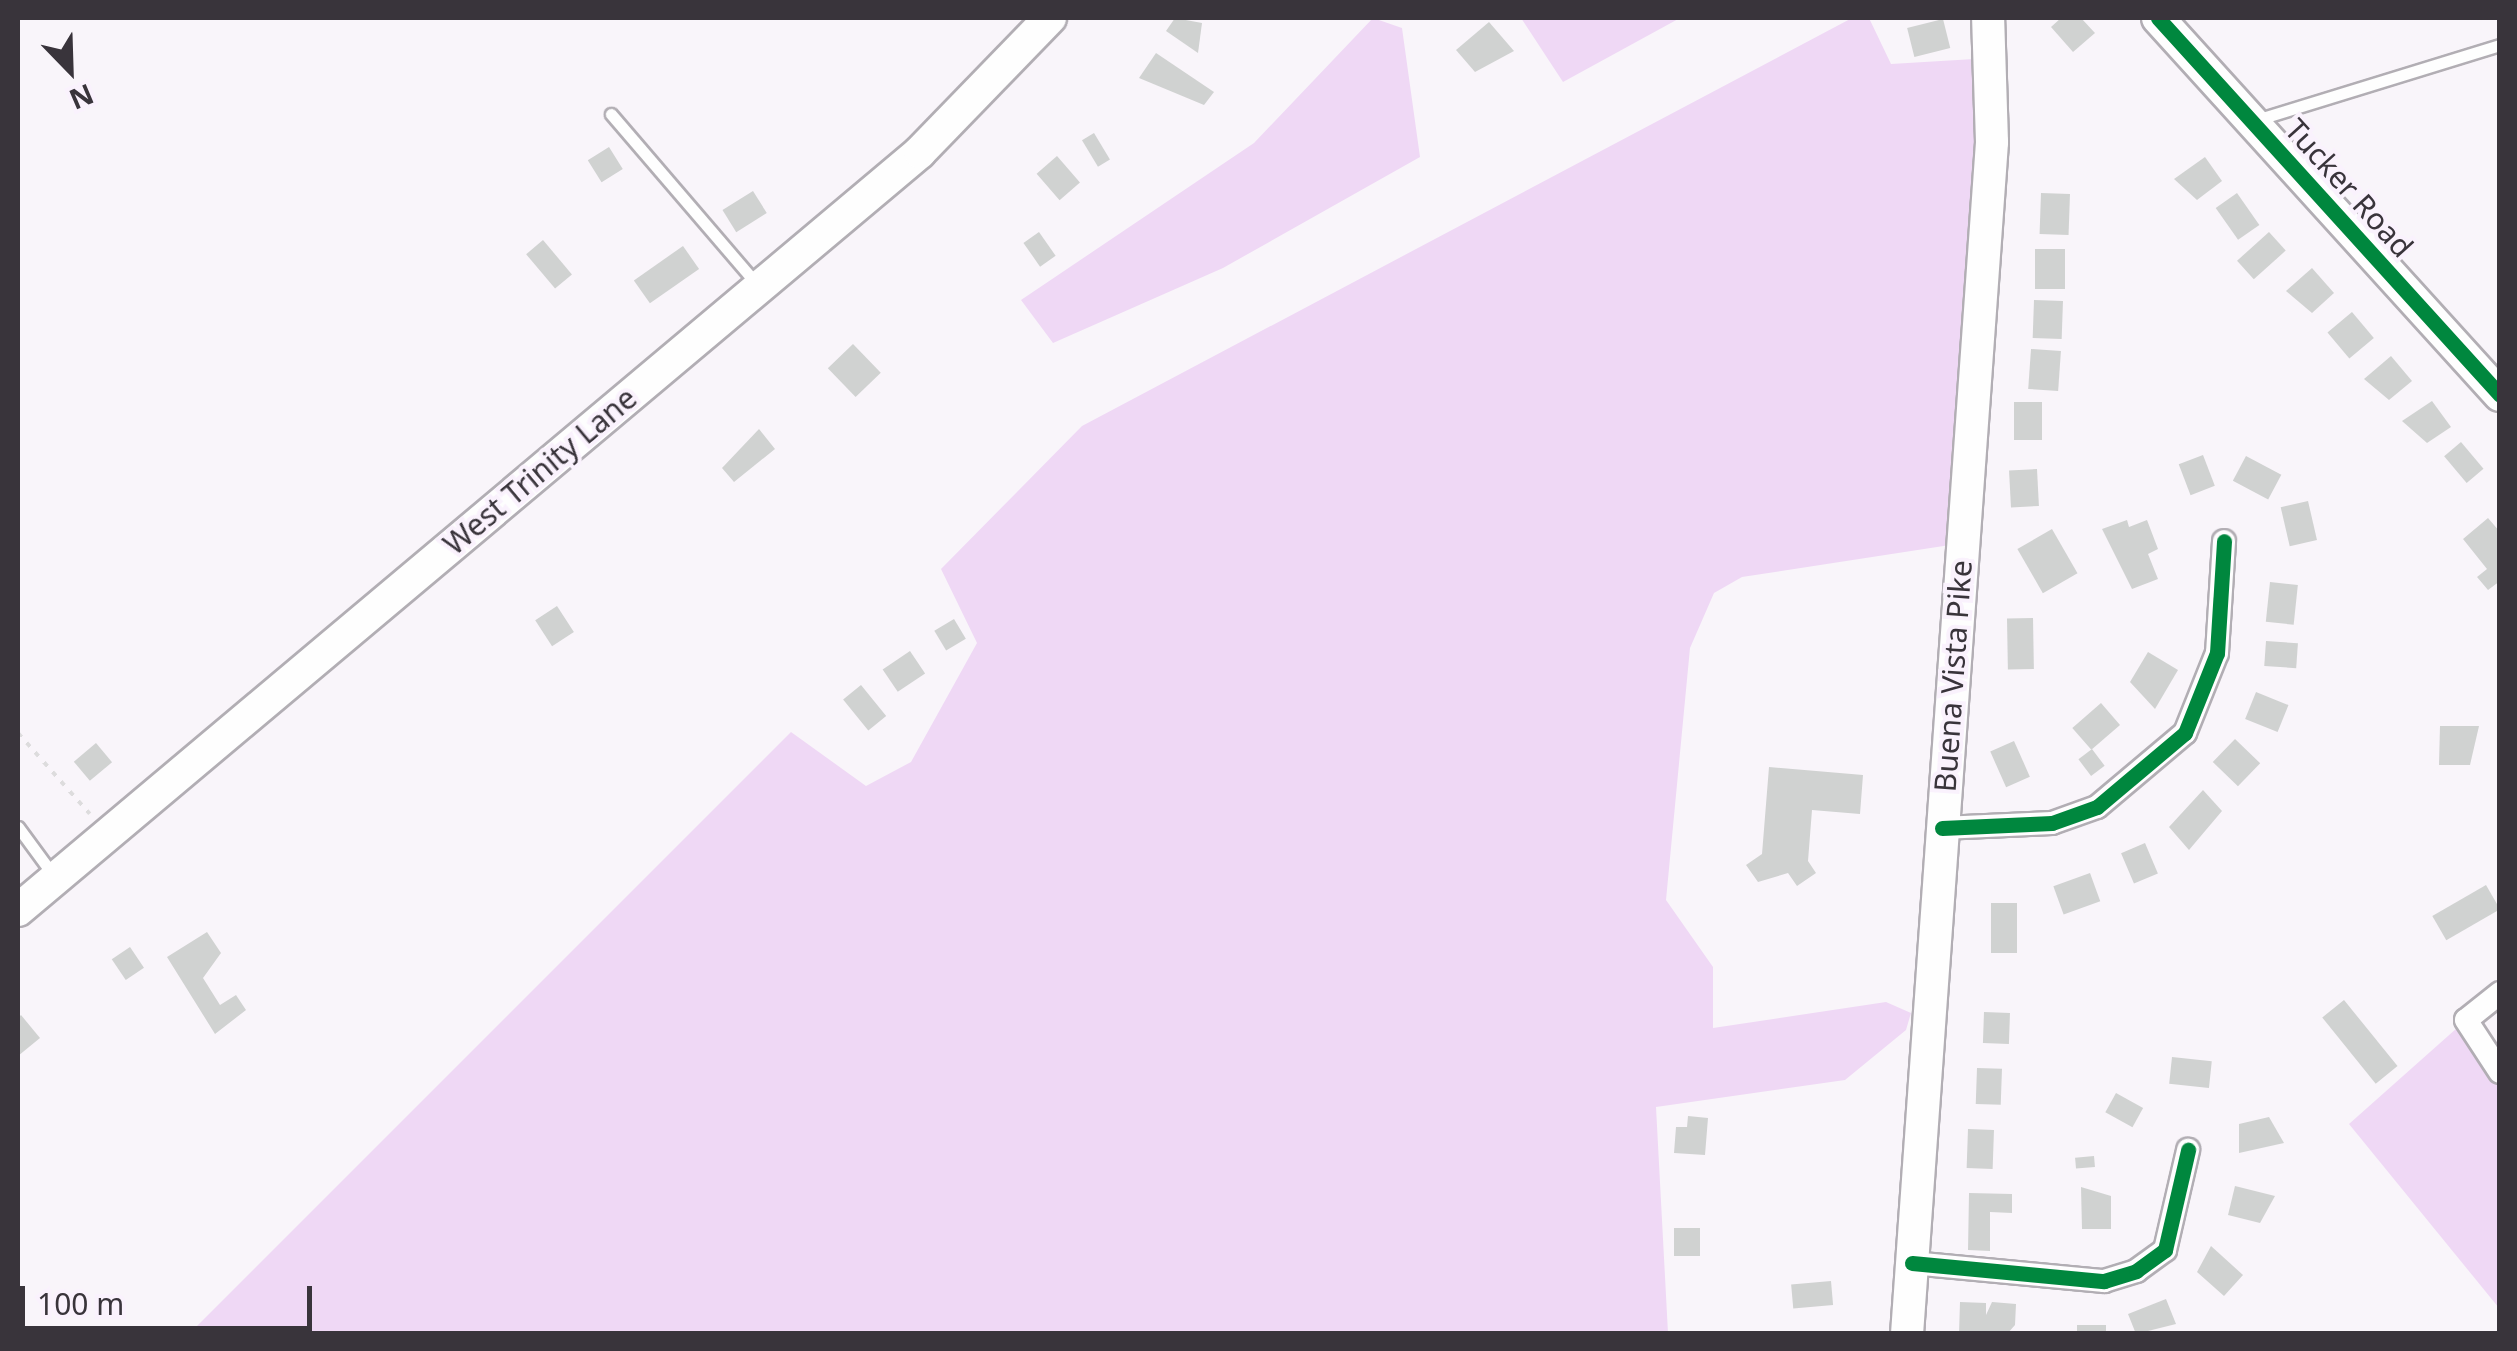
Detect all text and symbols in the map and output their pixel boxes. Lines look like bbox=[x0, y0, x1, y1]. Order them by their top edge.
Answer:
north arrow bbox=[20, 20, 120, 120]
text: N bbox=[64, 76, 100, 120]
street label: Tucker Road bbox=[2278, 112, 2420, 264]
street label: West Trinity Lane bbox=[436, 380, 644, 562]
street label: Buena Vista Pike bbox=[1927, 559, 1979, 793]
scale bar bbox=[25, 1266, 318, 1328]
text: 100 m bbox=[37, 1283, 124, 1324]

